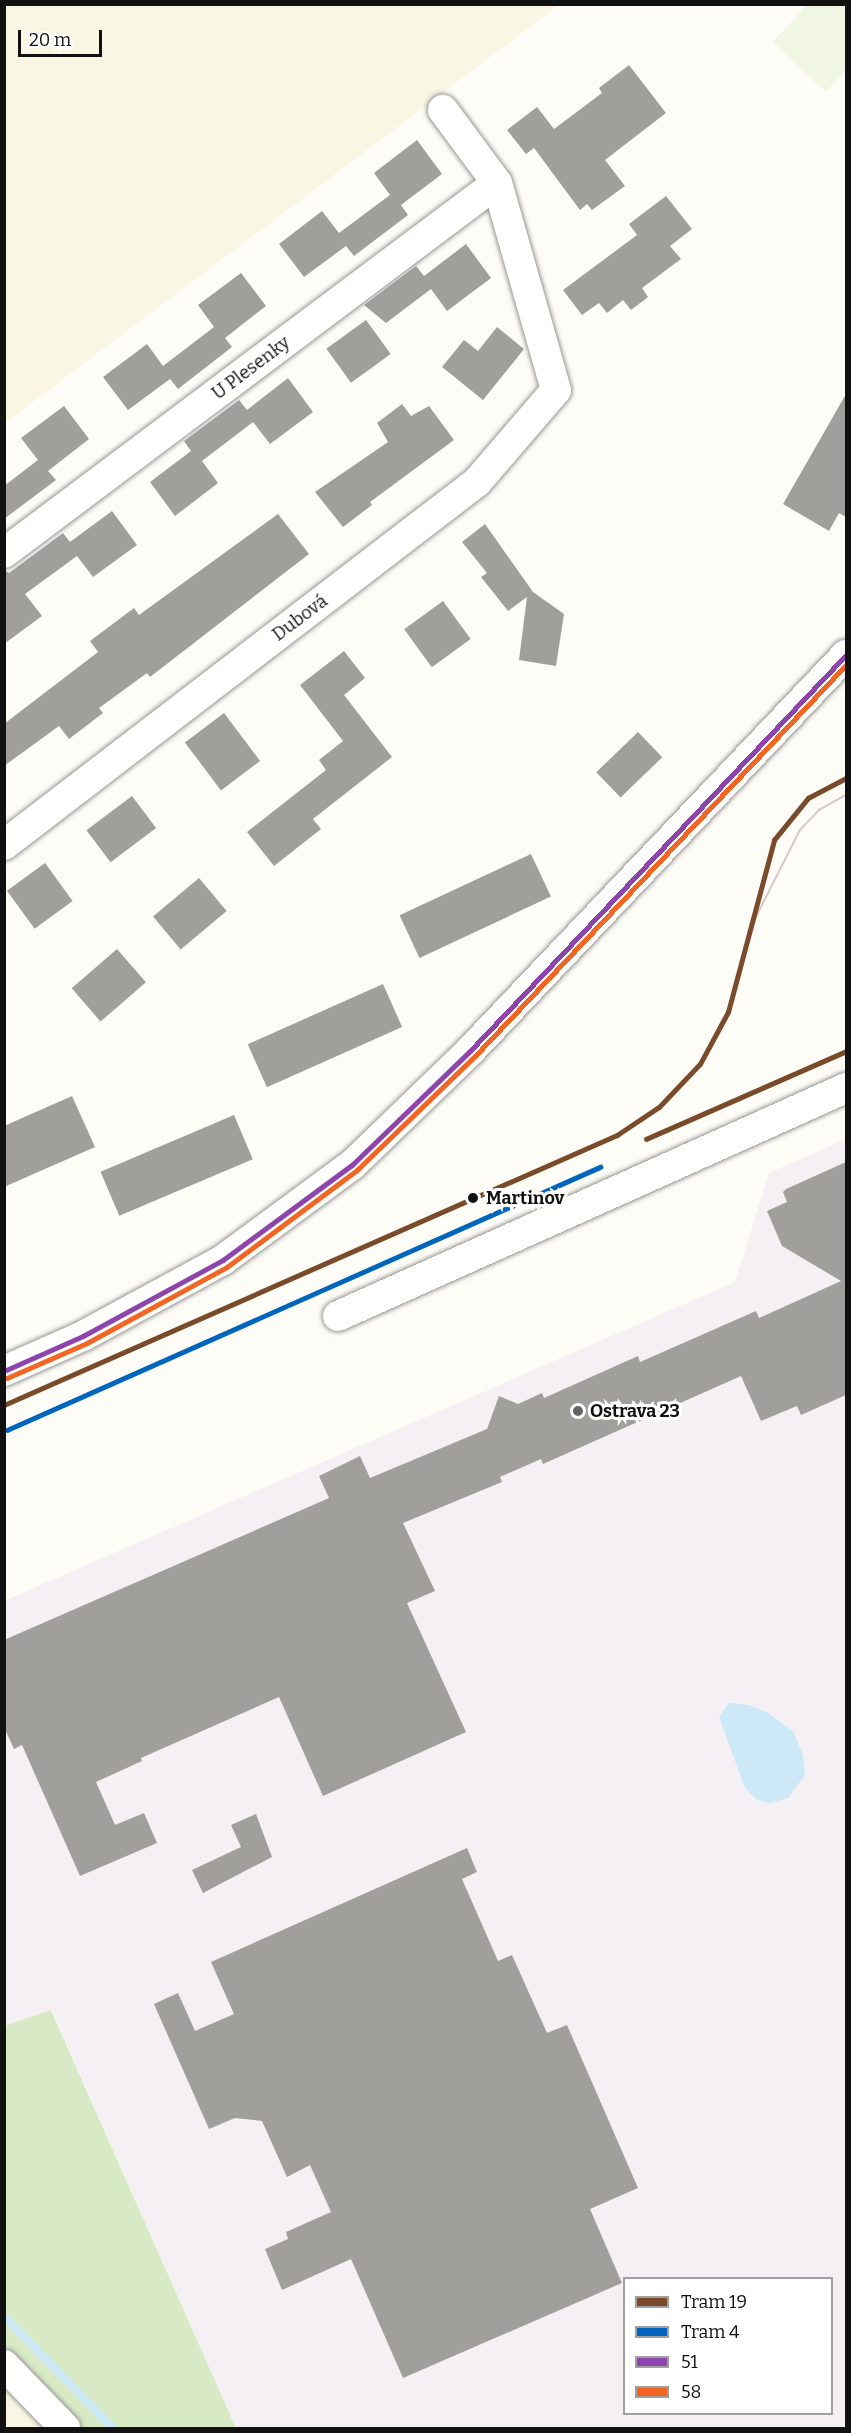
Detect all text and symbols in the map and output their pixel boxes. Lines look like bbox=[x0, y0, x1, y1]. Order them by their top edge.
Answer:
scale bar bbox=[21, 18, 105, 56]
text: 20 m bbox=[29, 29, 71, 51]
street label: U Plesenky bbox=[208, 332, 294, 404]
street label: Dubová bbox=[268, 590, 332, 646]
place label: Martinov bbox=[486, 1187, 564, 1209]
marker: Martinov bbox=[464, 1189, 482, 1207]
place label: Ostrava 23 bbox=[590, 1400, 680, 1422]
marker: Ostrava 23 bbox=[571, 1404, 585, 1418]
legend bbox=[623, 2277, 833, 2415]
text: Tram 19 bbox=[681, 2291, 747, 2313]
text: Tram 4 bbox=[681, 2321, 740, 2343]
text: 51 bbox=[681, 2351, 698, 2373]
text: 58 bbox=[681, 2381, 701, 2403]

